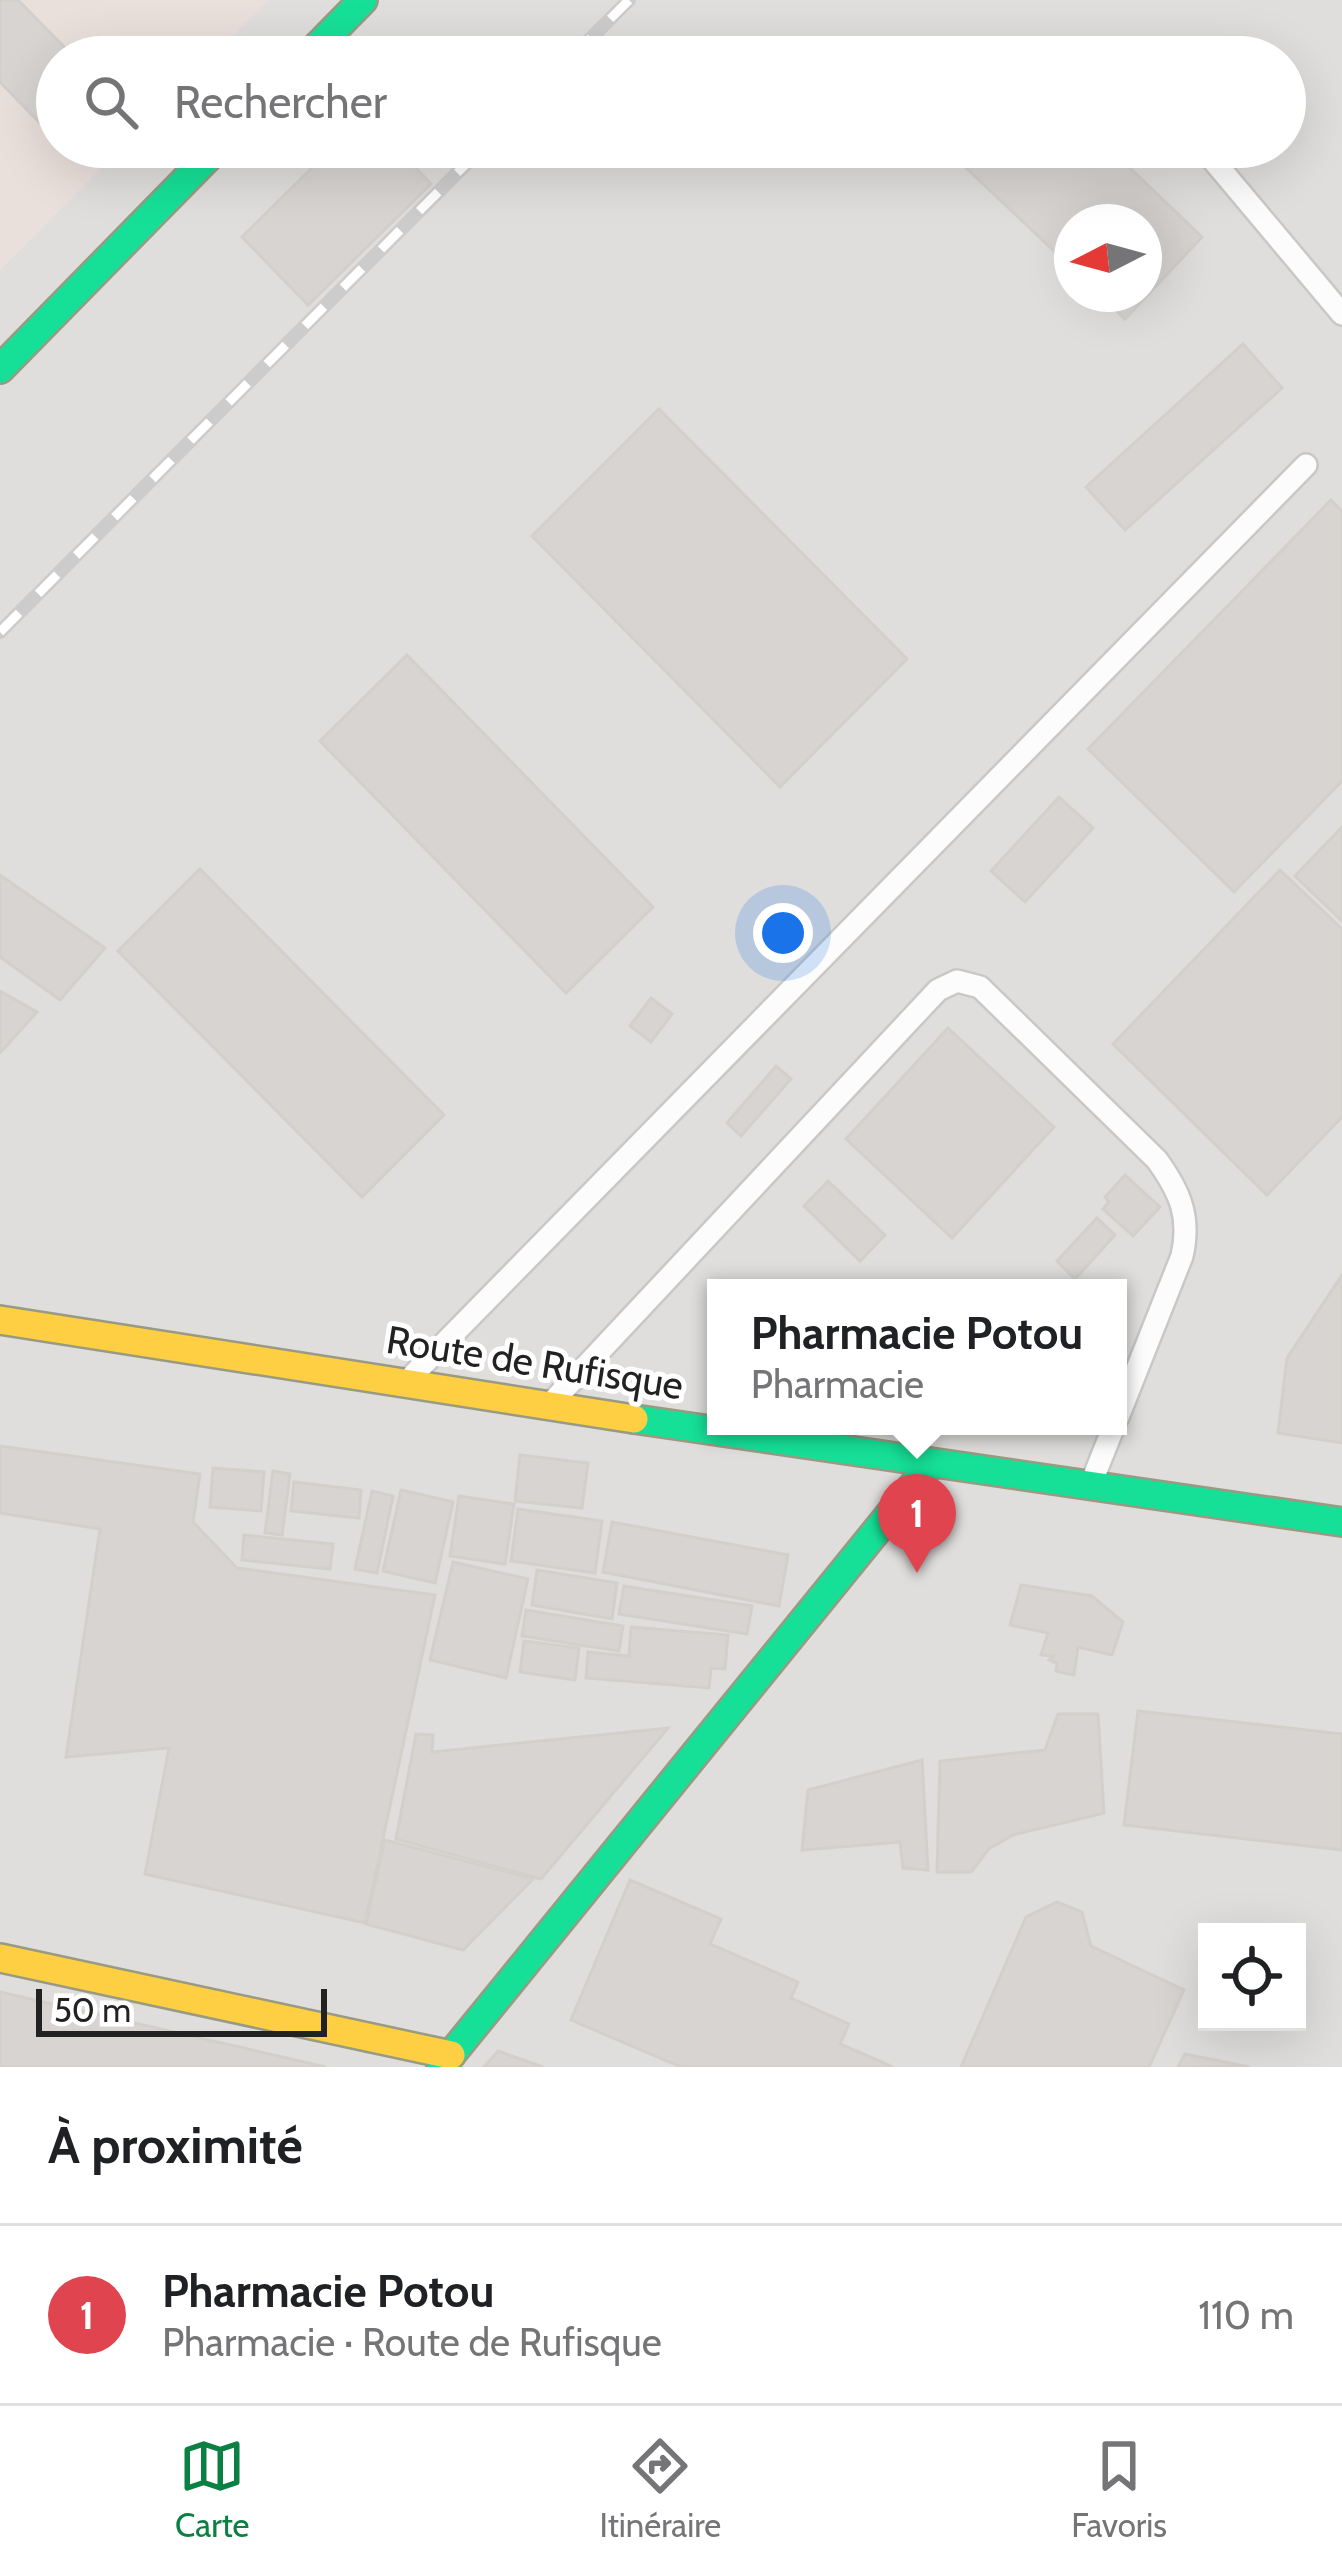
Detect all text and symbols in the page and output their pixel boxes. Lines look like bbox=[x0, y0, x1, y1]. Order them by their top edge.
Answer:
search box bbox=[36, 36, 1306, 168]
icon: search bbox=[78, 69, 144, 135]
text: Rechercher bbox=[174, 75, 387, 129]
north arrow bbox=[1054, 204, 1162, 312]
your location bbox=[753, 903, 813, 963]
popup bbox=[707, 1279, 1127, 1435]
text: Pharmacie Potou bbox=[751, 1306, 1083, 1360]
street label: Route de Rufisque bbox=[383, 1315, 687, 1409]
text: Pharmacie bbox=[751, 1360, 924, 1408]
pin: 1 bbox=[878, 1474, 956, 1573]
map controls bbox=[1198, 1923, 1306, 2031]
button: locate bbox=[1198, 1923, 1306, 2031]
scale bar bbox=[36, 1983, 327, 2036]
text: 50 m bbox=[54, 1990, 131, 2030]
text: À proximité bbox=[48, 2114, 303, 2176]
text: Pharmacie Potou bbox=[162, 2264, 494, 2318]
text: 1 bbox=[80, 2291, 94, 2339]
text: 110 m bbox=[1198, 2291, 1294, 2339]
text: Pharmacie · Route de Rufisque bbox=[162, 2318, 662, 2366]
tab: Carte bbox=[175, 2433, 250, 2545]
tab: Itinéraire bbox=[600, 2433, 721, 2545]
tab: Favoris bbox=[1071, 2433, 1167, 2545]

